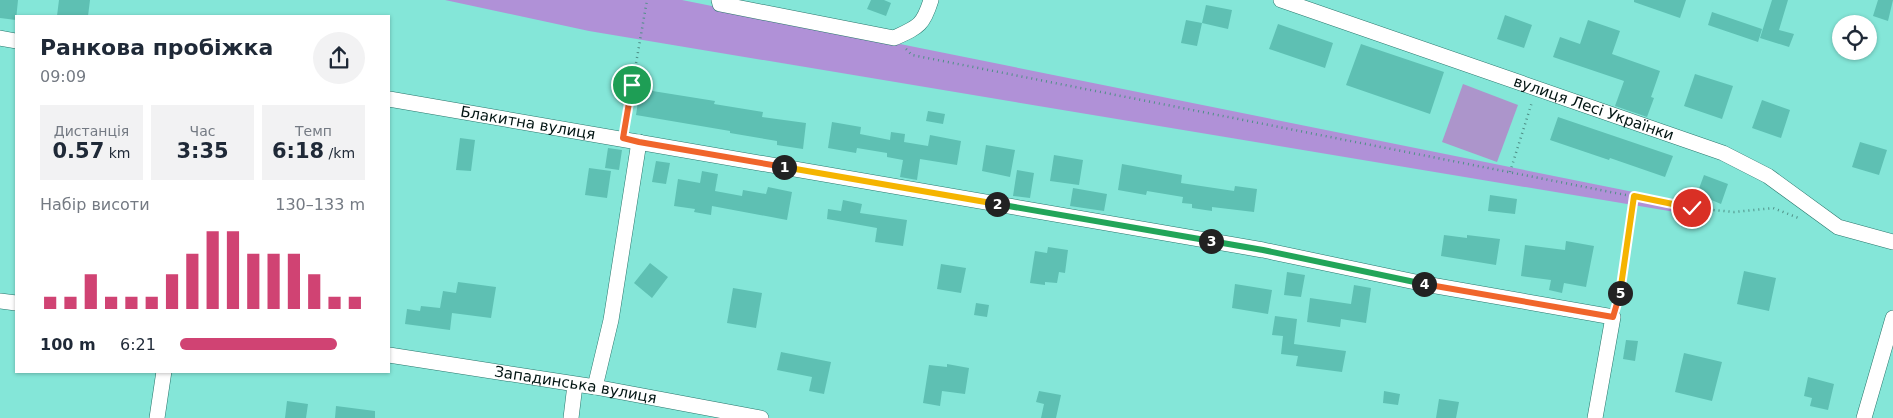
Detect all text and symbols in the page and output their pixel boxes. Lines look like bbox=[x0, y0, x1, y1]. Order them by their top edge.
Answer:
map controls bbox=[1832, 15, 1877, 60]
button: locate bbox=[1832, 15, 1877, 60]
button: share bbox=[313, 32, 365, 84]
text: Ранкова пробіжка bbox=[40, 35, 273, 60]
pin bbox=[611, 64, 653, 106]
text: 09:09 bbox=[40, 67, 86, 86]
icon: arrive bbox=[618, 71, 646, 99]
street label: вулиця Лесі Українки bbox=[1511, 72, 1676, 144]
street label: Блакитна вулиця bbox=[459, 102, 597, 144]
text: Дистанція bbox=[54, 123, 129, 139]
text: Час bbox=[190, 123, 215, 139]
text: Темп bbox=[295, 123, 332, 139]
text: 0.57 bbox=[52, 139, 104, 163]
text: 3:35 bbox=[176, 139, 229, 163]
text: 6:18 bbox=[272, 139, 324, 163]
text: km bbox=[104, 145, 131, 161]
text: /km bbox=[324, 145, 355, 161]
pin: 1 bbox=[772, 154, 796, 180]
text: 1 bbox=[780, 159, 789, 175]
pin bbox=[1671, 187, 1713, 229]
pin: 2 bbox=[984, 192, 1010, 216]
icon: check bbox=[1678, 194, 1706, 222]
text: Набір висоти bbox=[40, 195, 150, 214]
text: 130–133 m bbox=[275, 195, 365, 214]
text: 2 bbox=[993, 196, 1002, 212]
pin: 3 bbox=[1198, 228, 1224, 254]
text: 3 bbox=[1207, 233, 1216, 249]
pin: 4 bbox=[1412, 272, 1436, 296]
text: 4 bbox=[1420, 276, 1429, 292]
pin: 5 bbox=[1608, 280, 1632, 306]
text: 5 bbox=[1616, 285, 1625, 301]
text: 100 m bbox=[40, 335, 96, 354]
text: 6:21 bbox=[120, 335, 156, 354]
street label: Западинська вулиця bbox=[493, 363, 658, 407]

